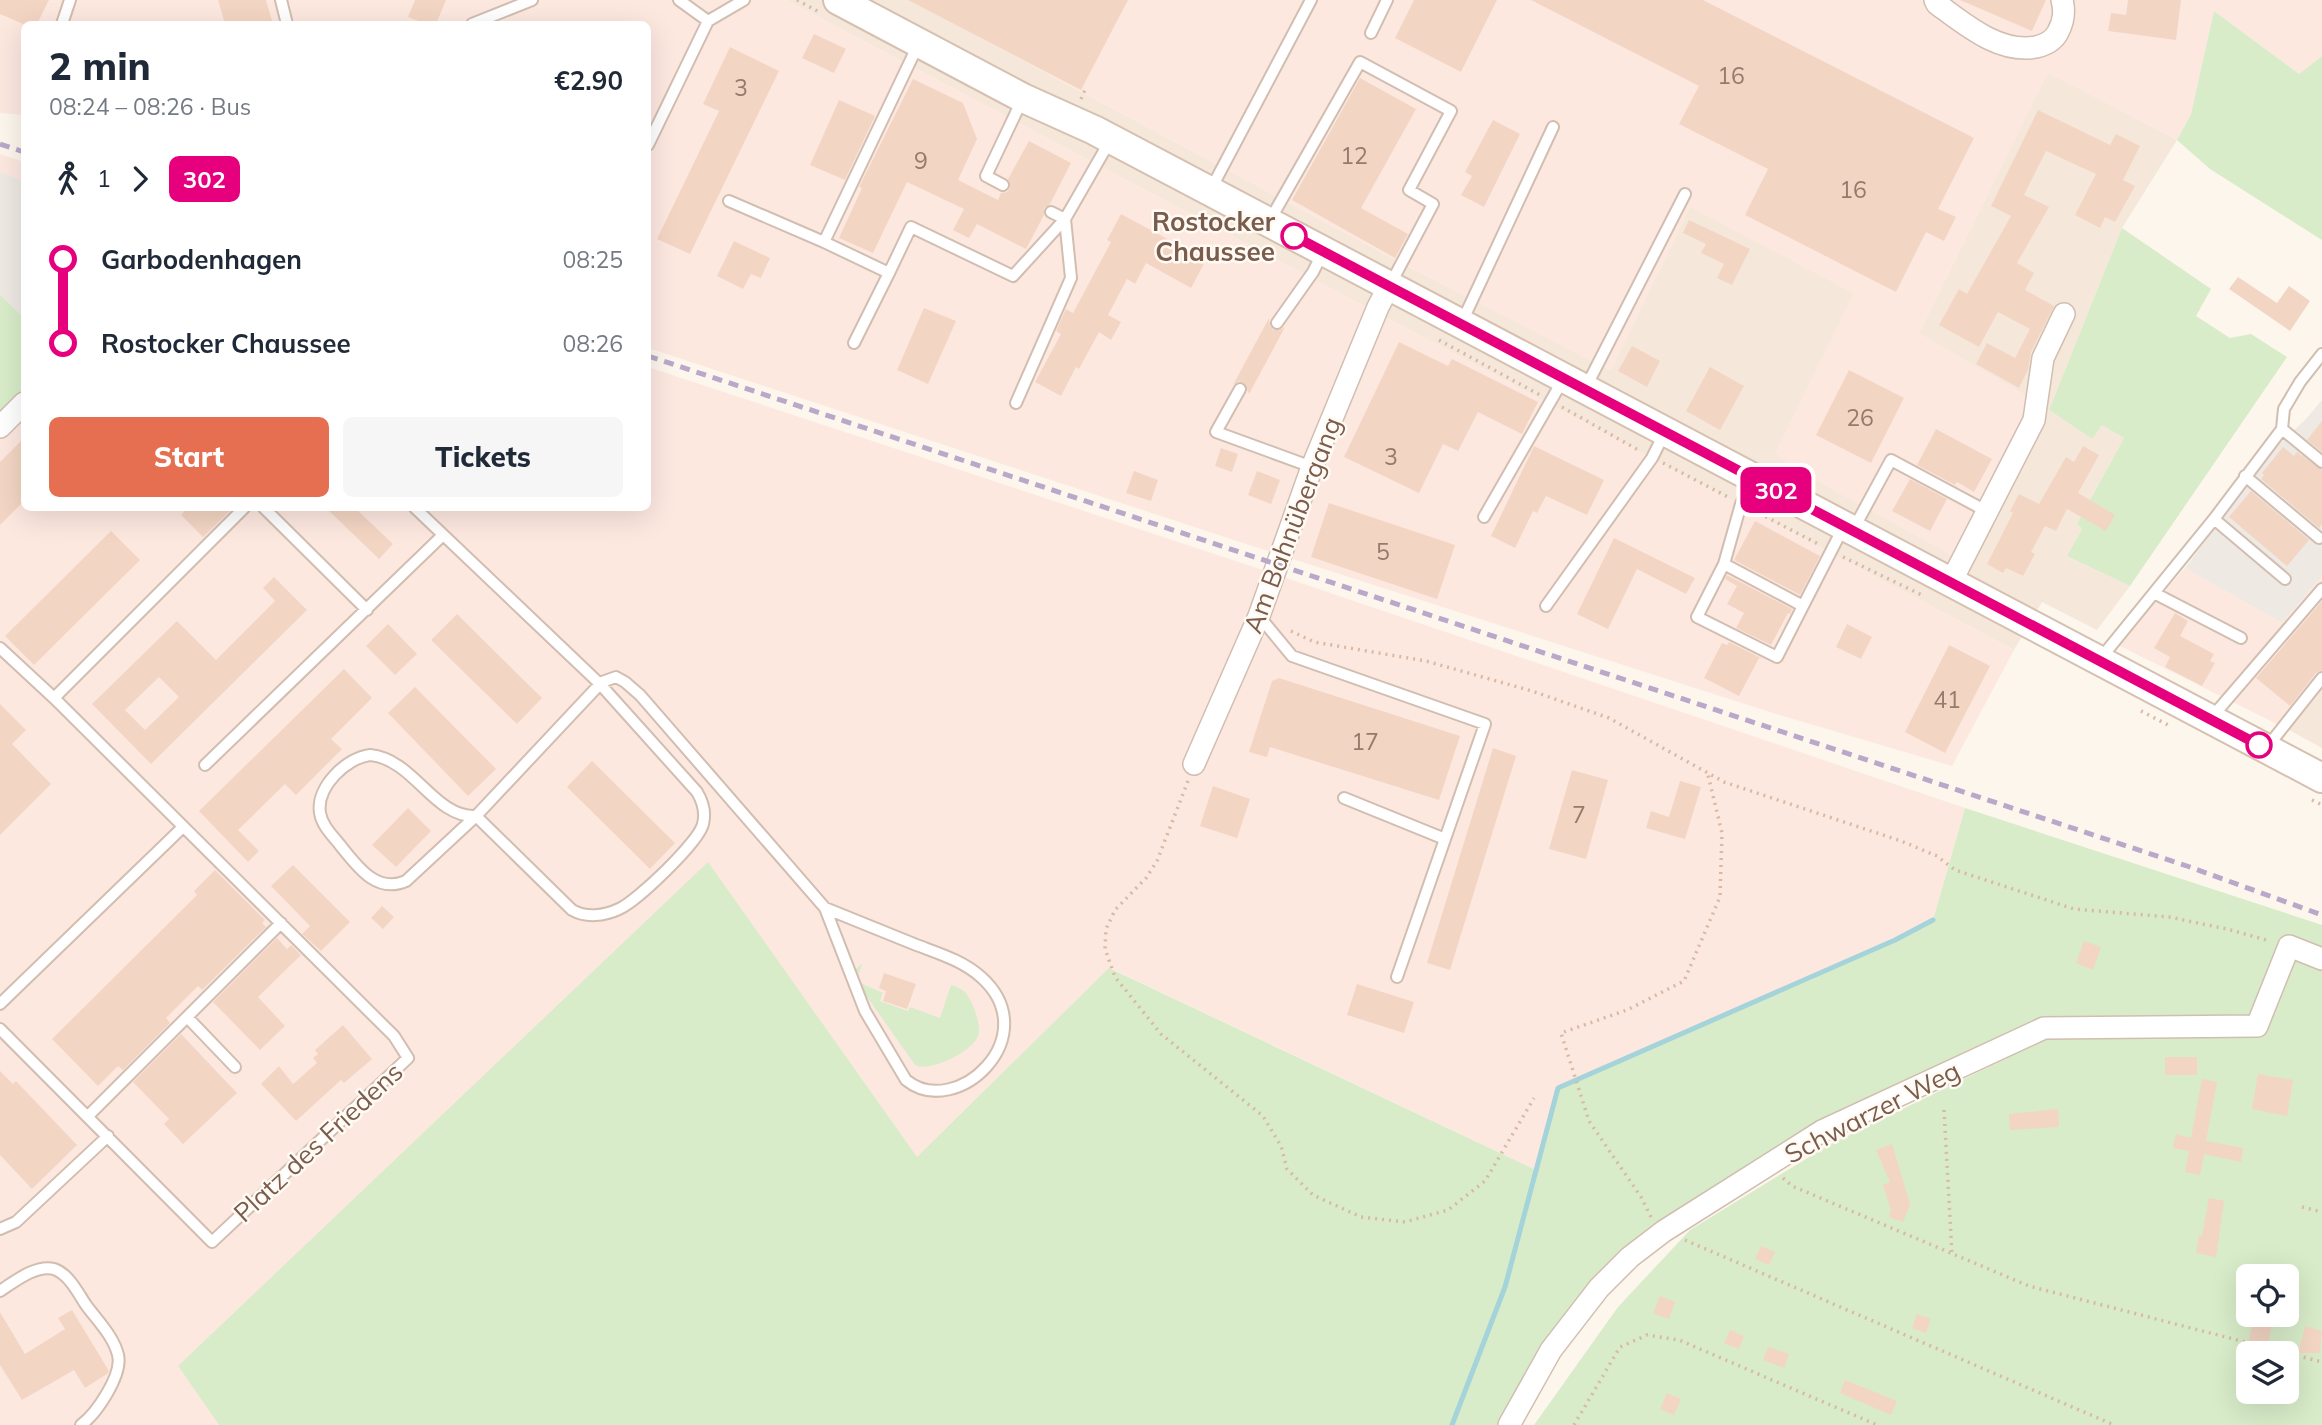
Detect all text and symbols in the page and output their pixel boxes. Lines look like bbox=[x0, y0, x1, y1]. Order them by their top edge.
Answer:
text: 2 min bbox=[49, 42, 151, 90]
house number: 16 bbox=[1717, 61, 1745, 90]
text: €2.90 bbox=[554, 64, 623, 97]
house number: 3 bbox=[734, 73, 748, 102]
text: 08:24 – 08:26 · Bus bbox=[49, 92, 251, 121]
house number: 12 bbox=[1340, 141, 1368, 170]
house number: 9 bbox=[914, 146, 928, 175]
icon: walk bbox=[49, 160, 87, 198]
icon: forward bbox=[121, 160, 159, 198]
text: 1 bbox=[97, 164, 111, 193]
text: 302 bbox=[183, 164, 226, 194]
house number: 16 bbox=[1839, 175, 1867, 204]
place label: Rostocker Chaussee bbox=[1152, 205, 1276, 268]
marker: Rostocker Chaussee bbox=[1281, 223, 1307, 249]
text: Garbodenhagen bbox=[101, 243, 302, 276]
text: 08:25 bbox=[563, 245, 623, 274]
text: Rostocker Chaussee bbox=[101, 327, 351, 360]
text: 08:26 bbox=[563, 329, 623, 358]
house number: 26 bbox=[1846, 403, 1874, 432]
street label: Am Bahnübergang bbox=[1236, 412, 1348, 638]
button: Start bbox=[49, 417, 329, 497]
button: Tickets bbox=[343, 417, 623, 497]
house number: 3 bbox=[1384, 442, 1398, 471]
line badge: 302 bbox=[1736, 467, 1816, 513]
text: 302 bbox=[1754, 475, 1798, 505]
house number: 5 bbox=[1376, 537, 1390, 566]
house number: 41 bbox=[1933, 685, 1961, 714]
house number: 17 bbox=[1351, 727, 1379, 756]
unlabelled marker bbox=[2246, 732, 2272, 758]
house number: 7 bbox=[1572, 800, 1586, 829]
street label: Schwarzer Weg bbox=[1779, 1054, 1965, 1170]
street label: Platz des Friedens bbox=[226, 1055, 410, 1229]
map controls bbox=[2236, 1264, 2299, 1404]
button: locate bbox=[2236, 1264, 2299, 1327]
button: layers bbox=[2236, 1341, 2299, 1404]

